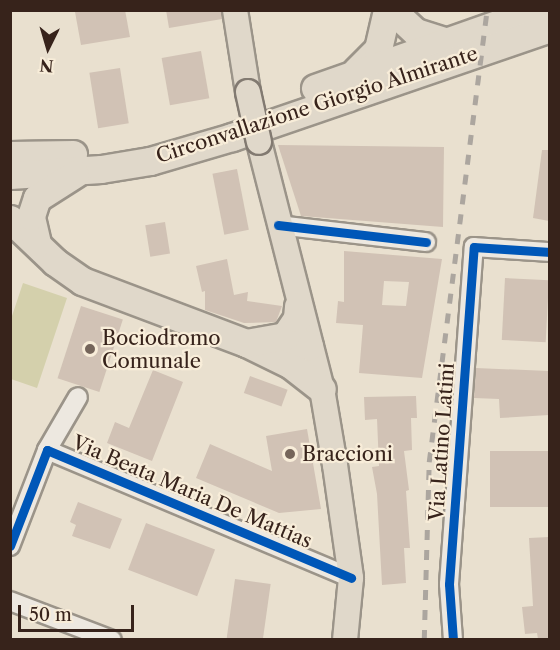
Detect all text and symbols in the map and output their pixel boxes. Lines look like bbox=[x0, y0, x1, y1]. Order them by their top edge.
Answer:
north arrow bbox=[18, 18, 78, 78]
street label: Circonvallazione Giorgio Almirante bbox=[153, 41, 481, 169]
text: N bbox=[39, 55, 54, 76]
place label: Bociodromo Comunale bbox=[102, 326, 221, 373]
marker: Bociodromo Comunale bbox=[83, 342, 97, 356]
street label: Via Latino Latini bbox=[424, 362, 460, 522]
street label: Via Beata Maria De Mattias bbox=[68, 430, 316, 554]
place label: Braccioni bbox=[302, 442, 393, 466]
marker: Braccioni bbox=[283, 447, 297, 461]
scale bar bbox=[21, 593, 136, 631]
text: 50 m bbox=[29, 604, 72, 626]

